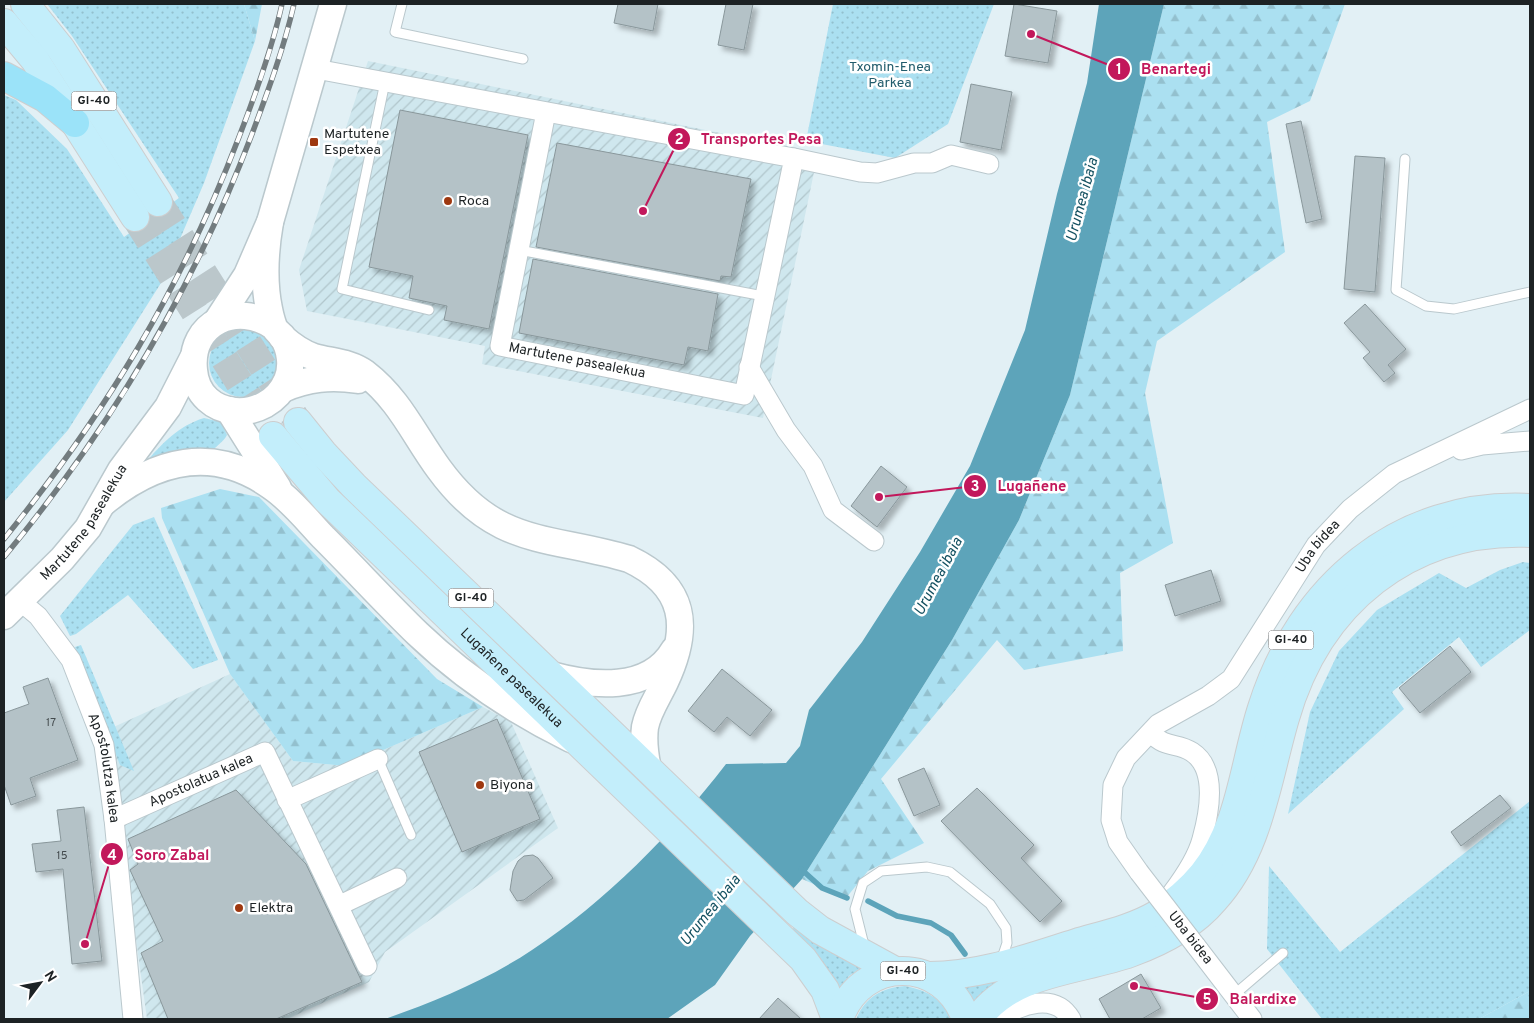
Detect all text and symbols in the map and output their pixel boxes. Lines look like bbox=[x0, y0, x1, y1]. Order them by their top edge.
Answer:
callout: Benartegi bbox=[1106, 54, 1221, 84]
park label: Txomin-Enea Parkea bbox=[849, 59, 931, 92]
text: 1 bbox=[1116, 61, 1122, 80]
text: Benartegi bbox=[1141, 61, 1211, 80]
road number: GI-40 bbox=[72, 92, 116, 110]
callout: Transportes Pesa bbox=[666, 124, 832, 154]
place label: Martutene Espetxea bbox=[324, 126, 389, 159]
text: 2 bbox=[674, 131, 684, 150]
text: Transportes Pesa bbox=[701, 131, 821, 150]
marker: Martutene Espetxea bbox=[308, 136, 320, 148]
water label: Urumea ibaia bbox=[1063, 156, 1103, 244]
place label: Roca bbox=[458, 193, 489, 210]
marker: Roca bbox=[442, 195, 454, 207]
street label: Martutene pasealekua bbox=[507, 339, 647, 383]
street label: Martutene pasealekua bbox=[37, 461, 131, 584]
callout: Lugañene bbox=[963, 471, 1077, 501]
text: 3 bbox=[971, 478, 980, 497]
text: Lugañene bbox=[998, 478, 1066, 497]
street label: Uba bidea bbox=[1292, 516, 1344, 576]
water label: Urumea ibaia bbox=[910, 534, 968, 619]
road number: GI-40 bbox=[448, 588, 494, 608]
street label: Lugañene pasealekua bbox=[457, 624, 566, 731]
road number: GI-40 bbox=[1268, 630, 1314, 650]
street label: Apostolutza kalea bbox=[84, 710, 123, 824]
house number: 17 bbox=[46, 716, 56, 730]
street label: Apostolatua kalea bbox=[146, 750, 256, 811]
place label: Biyona bbox=[490, 777, 533, 794]
marker: Biyona bbox=[474, 779, 486, 791]
callout: Soro Zabal bbox=[100, 839, 220, 869]
text: 4 bbox=[107, 847, 117, 866]
text: Soro Zabal bbox=[135, 847, 209, 866]
house number: 15 bbox=[57, 849, 68, 863]
water label: Urumea ibaia bbox=[677, 871, 746, 950]
place label: Elektra bbox=[249, 900, 293, 917]
marker: Elektra bbox=[233, 902, 245, 914]
street label: Uba bidea bbox=[1164, 908, 1216, 968]
north arrow bbox=[15, 958, 65, 1008]
road number: GI-40 bbox=[880, 961, 926, 980]
text: N bbox=[40, 968, 60, 986]
callout: Balardixe bbox=[1194, 984, 1306, 1014]
text: 5 bbox=[1202, 991, 1212, 1010]
text: Balardixe bbox=[1229, 991, 1297, 1010]

